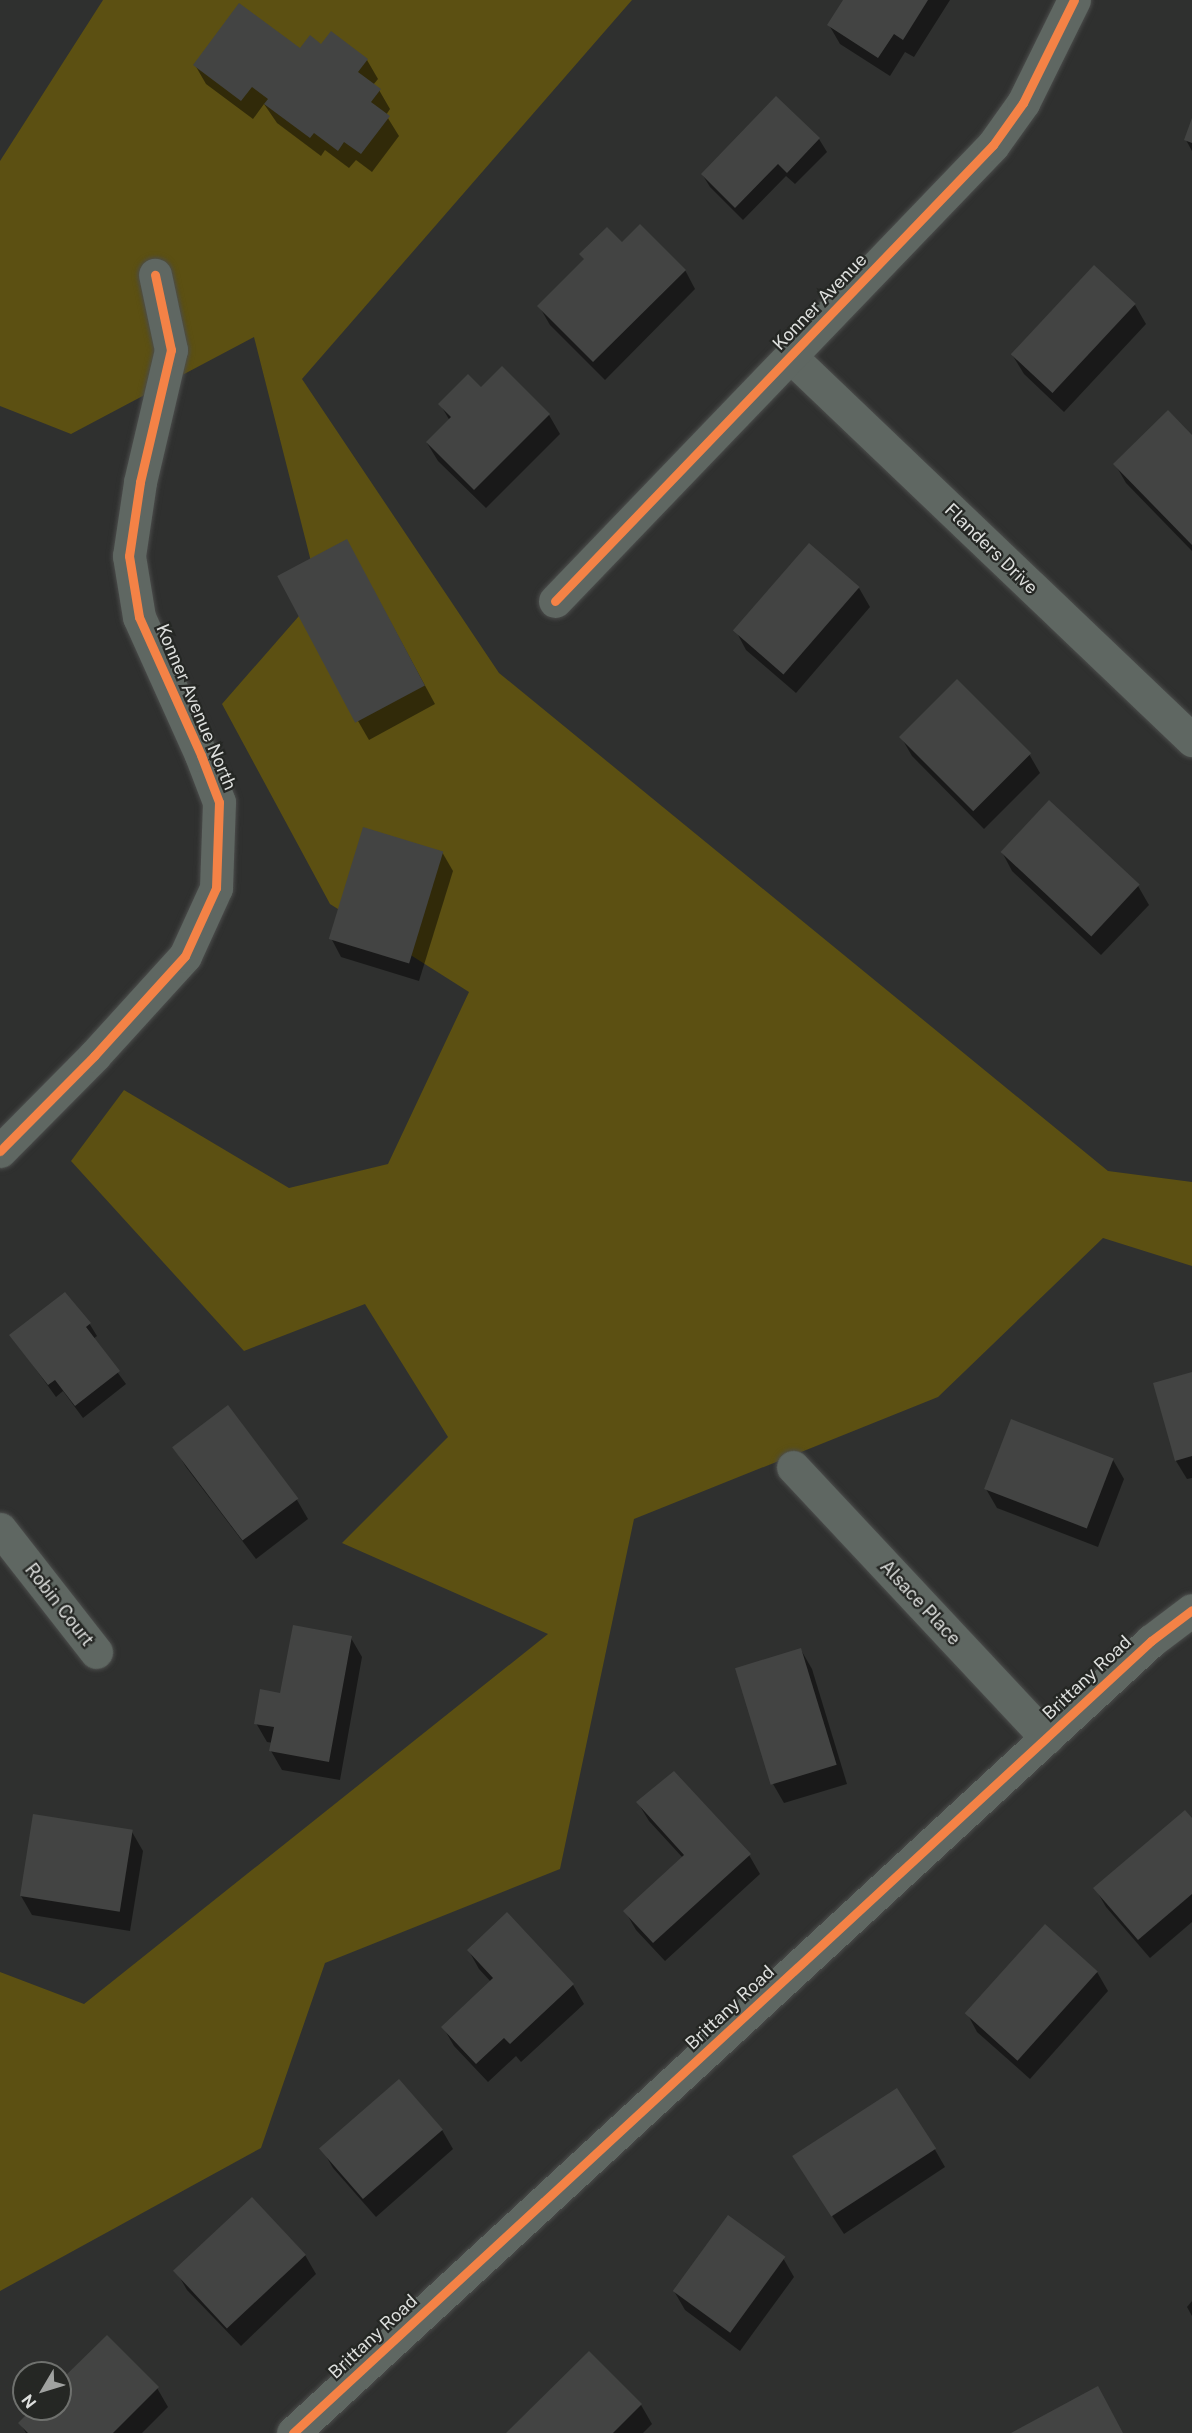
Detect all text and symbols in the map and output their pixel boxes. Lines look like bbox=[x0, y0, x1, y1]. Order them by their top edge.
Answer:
street label: Konner Avenue bbox=[768, 249, 872, 355]
street label: Flanders Drive bbox=[940, 499, 1042, 599]
street label: Konner Avenue North bbox=[151, 621, 241, 793]
street label: Alsace Place bbox=[875, 1556, 965, 1650]
street label: Robin Court bbox=[20, 1559, 98, 1651]
street label: Brittany Road bbox=[1038, 1631, 1136, 1725]
street label: Brittany Road bbox=[681, 1961, 779, 2055]
street label: Brittany Road bbox=[324, 2290, 422, 2384]
north arrow bbox=[12, 2361, 72, 2421]
text: N bbox=[18, 2390, 40, 2412]

